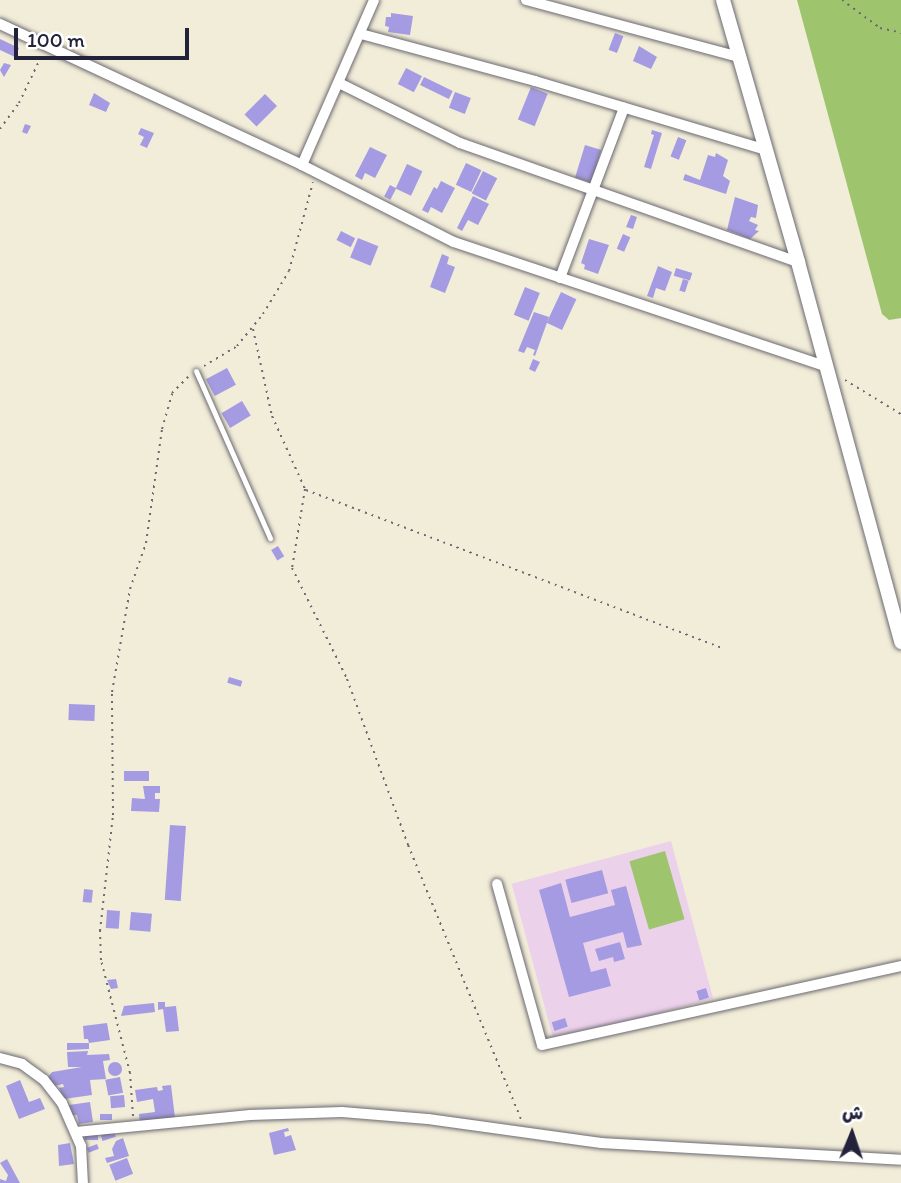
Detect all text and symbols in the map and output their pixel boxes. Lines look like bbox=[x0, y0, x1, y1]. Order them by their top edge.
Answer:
scale bar bbox=[18, 14, 192, 58]
text: 100 m bbox=[27, 27, 85, 52]
north arrow bbox=[817, 1099, 887, 1169]
text: ش bbox=[842, 1101, 864, 1124]

